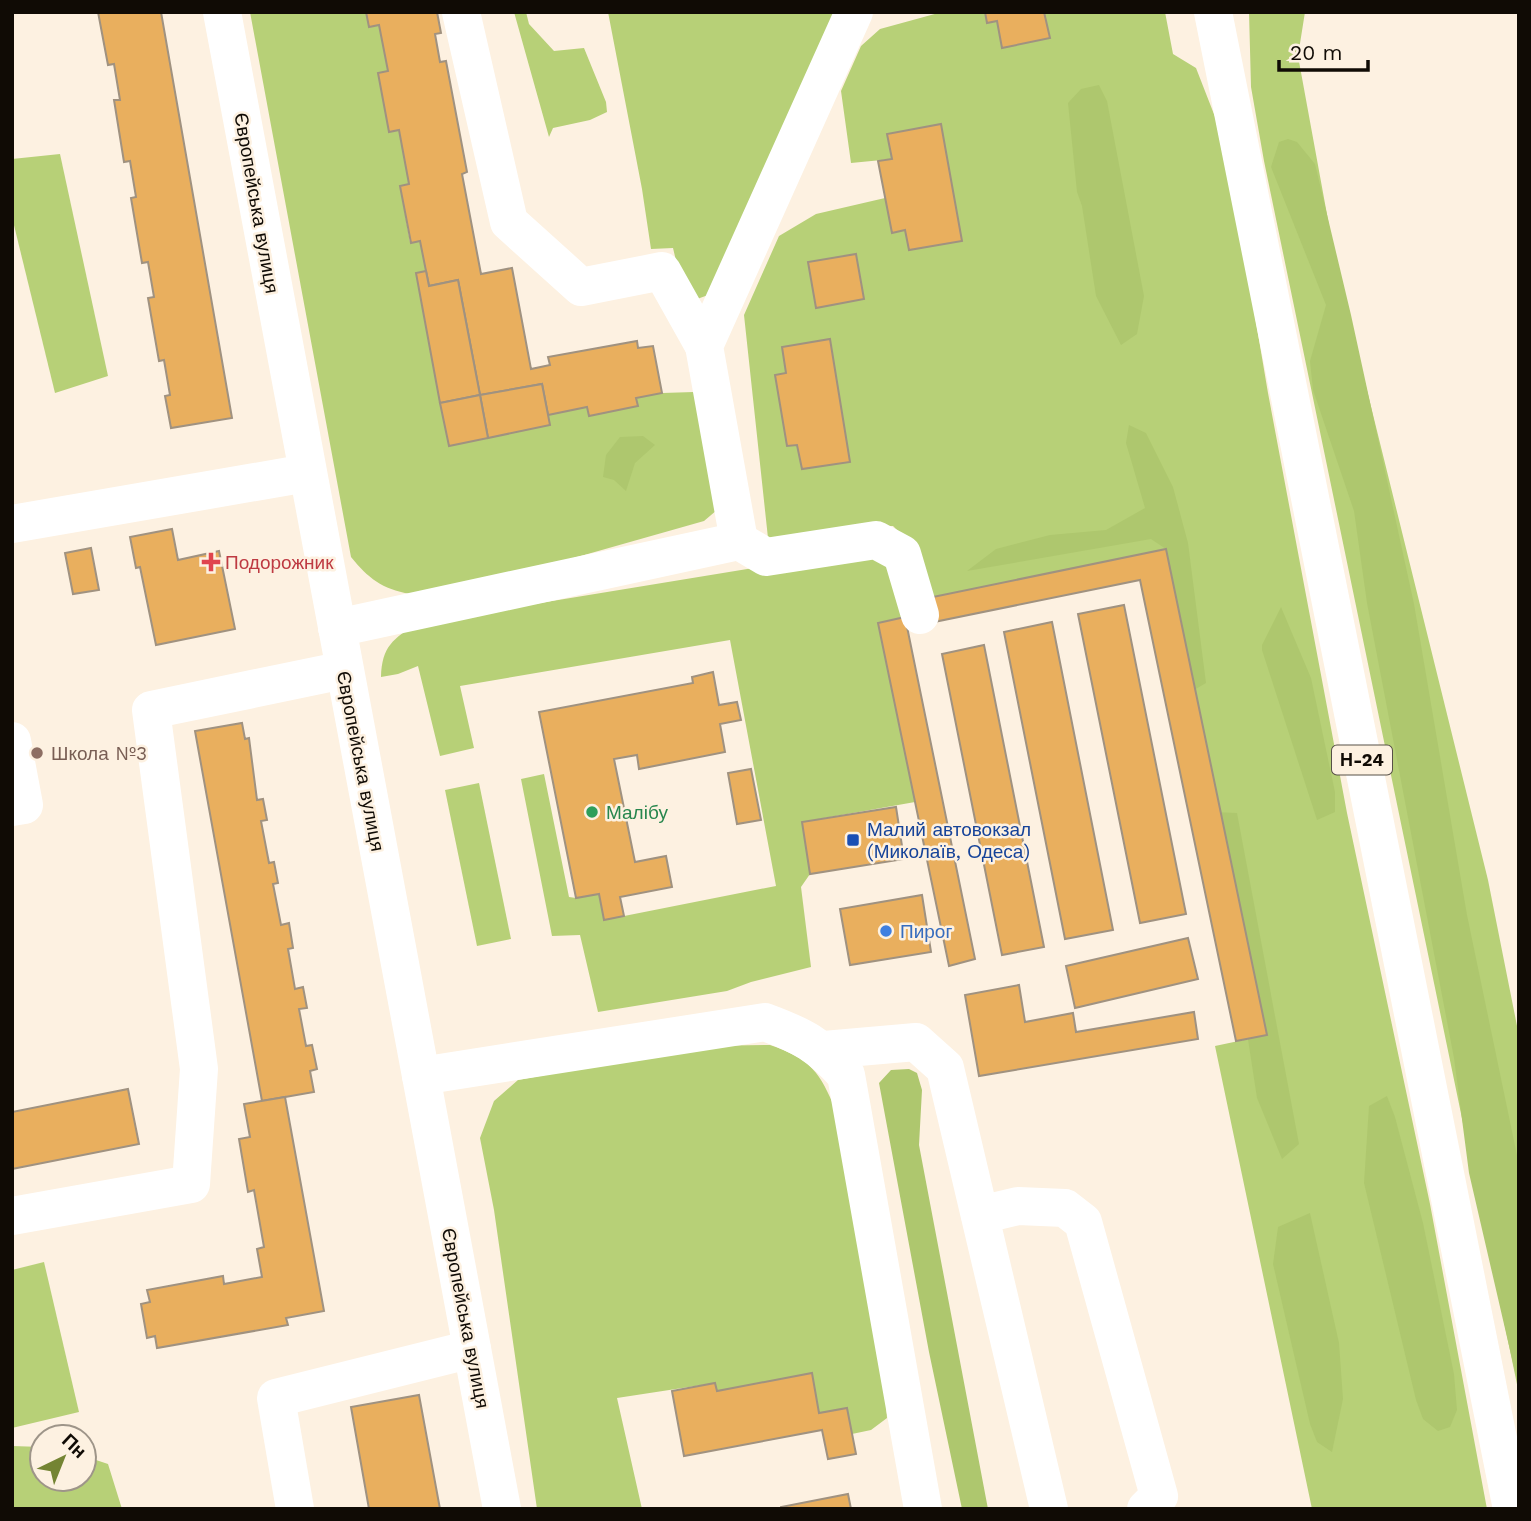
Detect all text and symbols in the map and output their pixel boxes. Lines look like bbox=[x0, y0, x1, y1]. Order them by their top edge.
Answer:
scale bar bbox=[1279, 28, 1368, 72]
text: 20 m bbox=[1290, 40, 1342, 65]
street label: Європейська вулиця bbox=[229, 111, 284, 295]
place label: Подорожник bbox=[225, 551, 334, 574]
marker: Подорожник bbox=[203, 554, 219, 570]
street label: Європейська вулиця bbox=[332, 669, 389, 853]
place label: Школа №3 bbox=[51, 742, 147, 765]
marker: Школа №3 bbox=[29, 745, 45, 761]
road number: Н-24 bbox=[1332, 746, 1392, 774]
place label: Малібу bbox=[606, 801, 668, 824]
marker: Малібу bbox=[584, 804, 600, 820]
place label: Малий автовокзал (Миколаїв, Одеса) bbox=[867, 818, 1031, 863]
marker: Малий автовокзал (Миколаїв, Одеса) bbox=[845, 832, 861, 848]
place label: Пирог bbox=[900, 920, 952, 943]
marker: Пирог bbox=[878, 923, 894, 939]
street label: Європейська вулиця bbox=[437, 1226, 494, 1410]
north arrow bbox=[28, 1423, 98, 1493]
text: Пн bbox=[57, 1429, 91, 1463]

